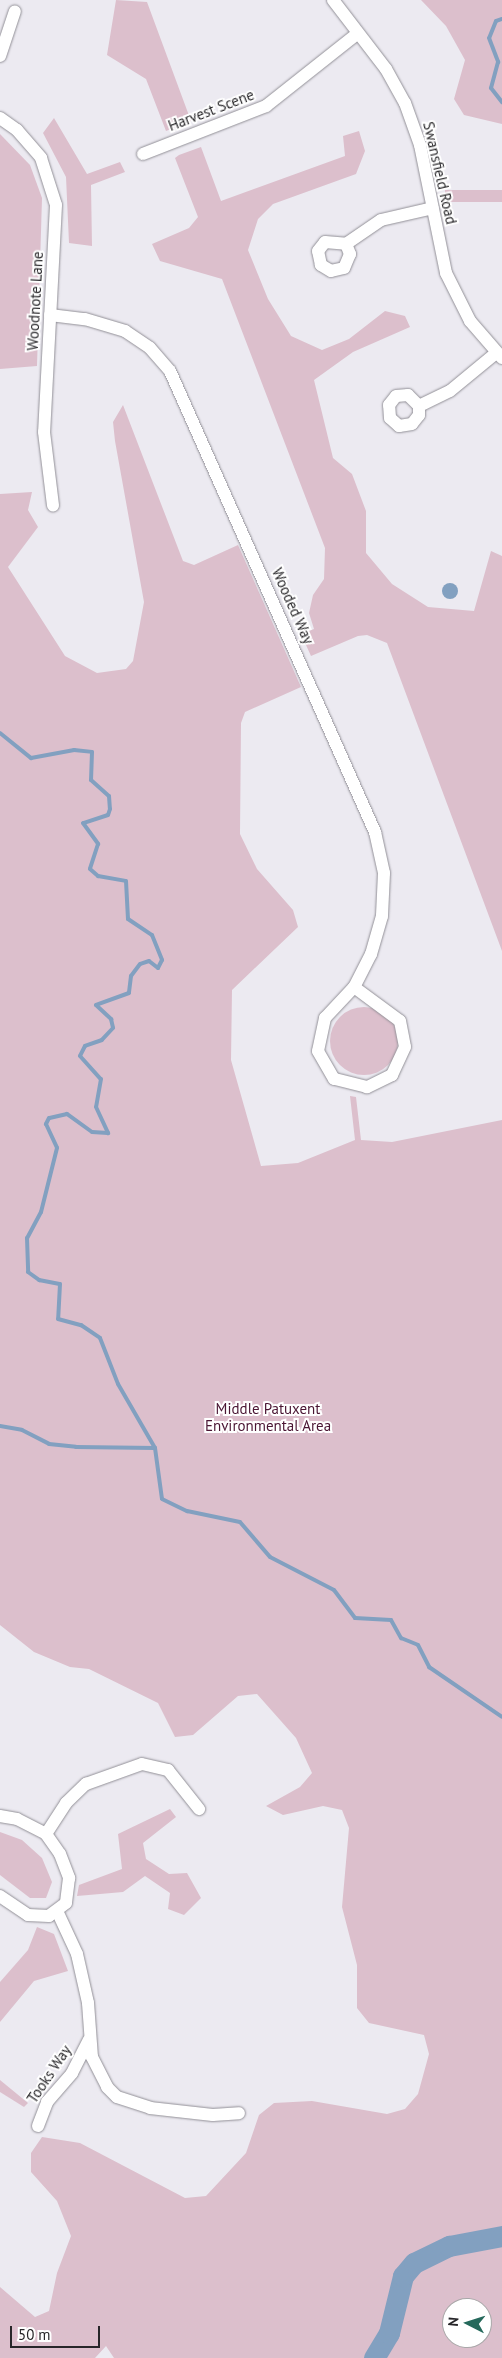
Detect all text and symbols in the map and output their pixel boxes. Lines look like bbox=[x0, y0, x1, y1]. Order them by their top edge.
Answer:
street label: Harvest Scene bbox=[166, 85, 256, 135]
street label: Swansfield Road bbox=[419, 120, 461, 226]
street label: Woodnote Lane bbox=[23, 251, 47, 351]
street label: Wooded Way bbox=[268, 565, 318, 647]
park label: Middle Patuxent Environmental Area bbox=[205, 1399, 331, 1434]
street label: Tooks Way bbox=[23, 2042, 75, 2106]
north arrow bbox=[442, 2298, 492, 2348]
scale bar bbox=[12, 2316, 102, 2348]
text: N bbox=[444, 2316, 462, 2327]
text: 50 m bbox=[18, 2325, 51, 2344]

